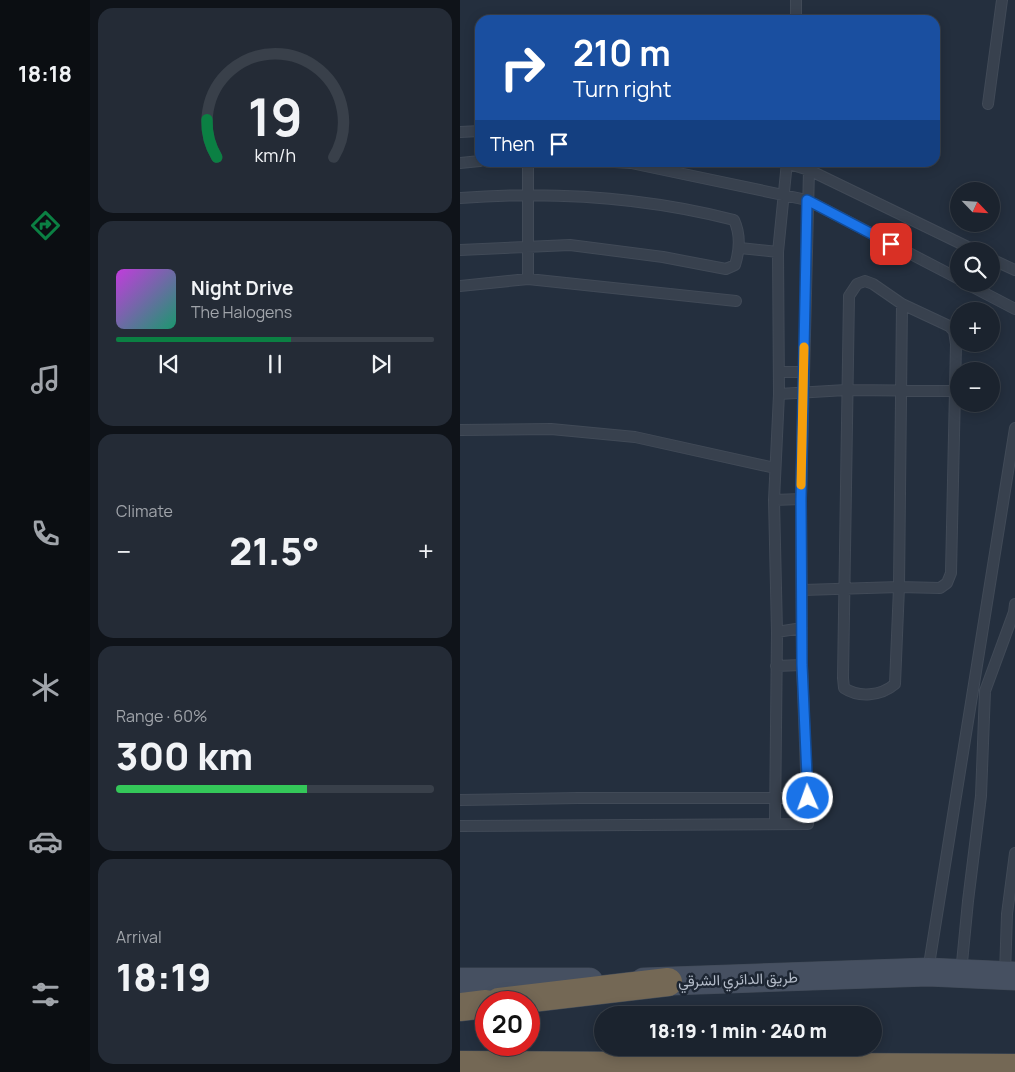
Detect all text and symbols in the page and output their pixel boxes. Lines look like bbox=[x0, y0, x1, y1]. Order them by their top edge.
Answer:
text: 210 m bbox=[573, 29, 671, 77]
icon: right bbox=[490, 35, 555, 100]
text: 18:18 bbox=[18, 59, 72, 89]
text: Turn right bbox=[573, 74, 671, 104]
text: 19 bbox=[247, 81, 303, 152]
icon: arrive bbox=[545, 130, 573, 158]
text: Then bbox=[490, 131, 535, 157]
text: km/h bbox=[254, 143, 296, 167]
north arrow bbox=[950, 182, 1000, 232]
map controls bbox=[950, 182, 1000, 412]
icon: directions bbox=[28, 208, 63, 243]
pin bbox=[870, 223, 912, 265]
icon: arrive bbox=[877, 230, 905, 258]
button: search bbox=[950, 242, 1000, 292]
text: Night Drive bbox=[191, 275, 293, 301]
text: The Halogens bbox=[191, 301, 292, 323]
button: + bbox=[950, 302, 1000, 352]
icon: previous bbox=[155, 350, 183, 378]
icon: pause bbox=[261, 350, 289, 378]
icon: next bbox=[367, 350, 395, 378]
icon: music bbox=[28, 362, 63, 397]
button: − bbox=[950, 362, 1000, 412]
text: Climate bbox=[116, 500, 173, 522]
icon: phone bbox=[28, 516, 63, 551]
text: 21.5° bbox=[229, 524, 320, 576]
text: − bbox=[116, 532, 131, 570]
text: + bbox=[418, 532, 434, 570]
icon: climate bbox=[28, 670, 63, 705]
text: Range · 60% bbox=[116, 705, 207, 727]
text: 300 km bbox=[116, 729, 253, 781]
position arrow bbox=[781, 771, 833, 823]
icon: car bbox=[28, 824, 63, 859]
text: Arrival bbox=[116, 926, 162, 948]
text: 18:19 bbox=[116, 950, 211, 1002]
street label: طريق الدائري الشرقي bbox=[678, 966, 799, 995]
icon: filters bbox=[28, 977, 63, 1012]
speed limit sign: 20 bbox=[475, 991, 540, 1056]
text: 18:19 · 1 min · 240 m bbox=[649, 1018, 827, 1044]

